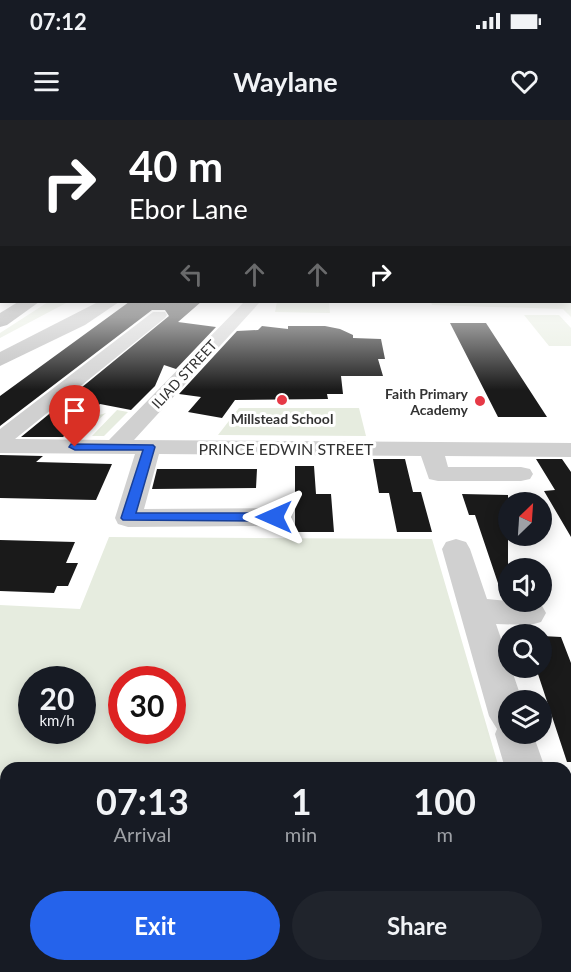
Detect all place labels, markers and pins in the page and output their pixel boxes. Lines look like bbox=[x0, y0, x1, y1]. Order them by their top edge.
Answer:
pin bbox=[49, 385, 100, 447]
place label: Faith Primary Academy bbox=[385, 385, 469, 418]
marker: Millstead School bbox=[275, 393, 289, 407]
marker: Faith Primary Academy bbox=[473, 394, 487, 408]
place label: Millstead School bbox=[231, 410, 333, 427]

